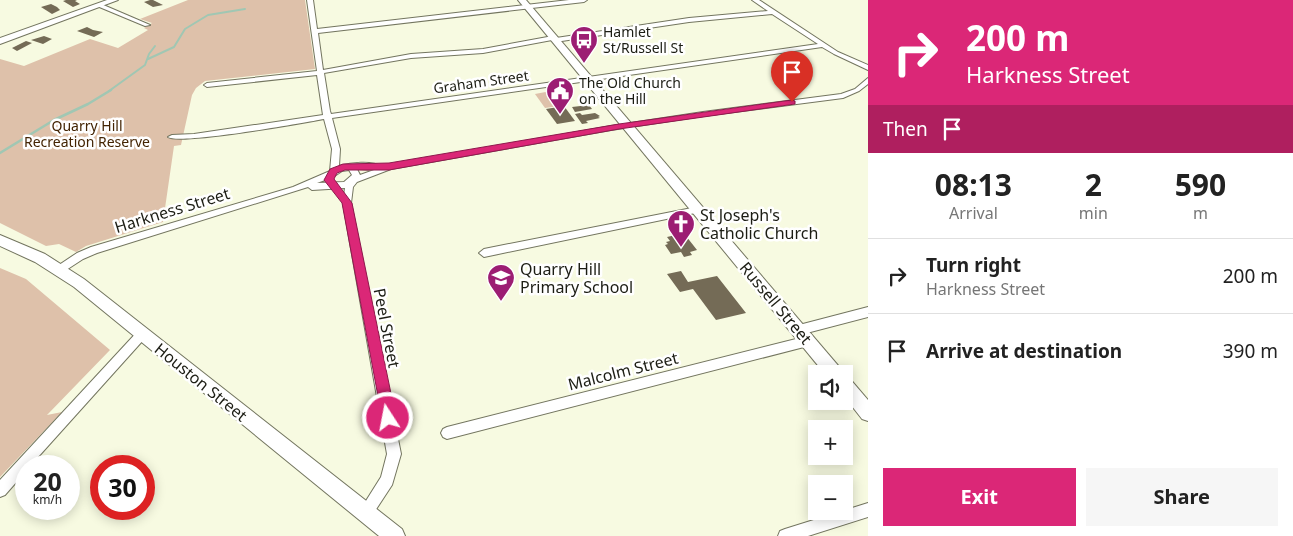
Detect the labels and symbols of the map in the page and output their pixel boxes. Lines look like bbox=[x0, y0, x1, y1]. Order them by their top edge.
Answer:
place label: Hamlet St/Russell St bbox=[603, 22, 683, 57]
bus stop icon: Hamlet St/Russell St bbox=[569, 25, 599, 64]
pin bbox=[771, 51, 813, 102]
street label: Graham Street bbox=[432, 65, 530, 98]
place label: The Old Church on the Hill bbox=[579, 73, 681, 108]
public building icon: The Old Church on the Hill bbox=[545, 76, 575, 115]
park label: Quarry Hill Recreation Reserve bbox=[24, 116, 150, 151]
street label: Harkness Street bbox=[112, 182, 232, 238]
place label: St Joseph's Catholic Church bbox=[700, 204, 818, 244]
church icon: St Joseph's Catholic Church bbox=[666, 209, 696, 248]
street label: Russell Street bbox=[735, 257, 817, 349]
place label: Quarry Hill Primary School bbox=[520, 258, 633, 298]
school or university icon: Quarry Hill Primary School bbox=[486, 263, 516, 302]
street label: Peel Street bbox=[369, 286, 406, 370]
street label: Houston Street bbox=[150, 338, 252, 426]
street label: Malcolm Street bbox=[566, 347, 681, 395]
position arrow bbox=[361, 391, 413, 443]
speed limit sign: 30 bbox=[90, 455, 155, 520]

